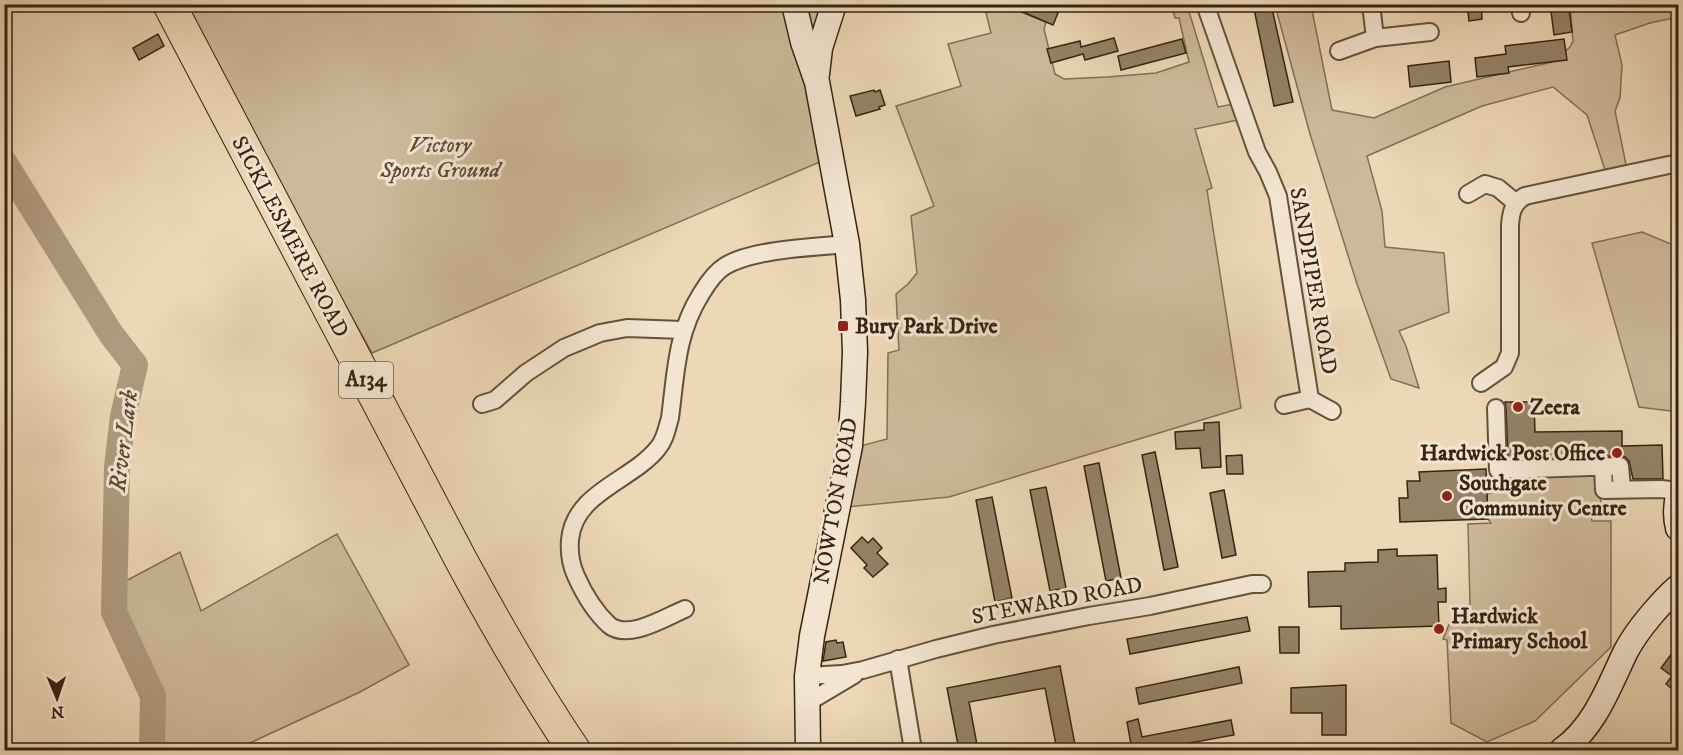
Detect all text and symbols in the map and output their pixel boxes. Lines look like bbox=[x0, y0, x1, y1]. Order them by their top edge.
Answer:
street label: SICKLESMERE ROAD bbox=[225, 132, 355, 342]
park label: Victory Sports Ground bbox=[379, 132, 503, 184]
street label: SANDPIPER ROAD bbox=[1283, 185, 1343, 377]
place label: Bury Park Drive bbox=[855, 313, 998, 340]
marker: Bury Park Drive bbox=[836, 319, 850, 333]
road number: A134 bbox=[339, 362, 393, 398]
water label: River Lark bbox=[103, 388, 145, 495]
place label: Zeera bbox=[1530, 394, 1581, 421]
marker: Zeera bbox=[1511, 400, 1525, 414]
street label: NOWTON ROAD bbox=[808, 416, 864, 586]
place label: Hardwick Post Office bbox=[1420, 440, 1605, 467]
marker: Hardwick Post Office bbox=[1610, 446, 1624, 460]
place label: Southgate Community Centre bbox=[1459, 470, 1627, 522]
marker: Southgate Community Centre bbox=[1440, 489, 1454, 503]
street label: STEWARD ROAD bbox=[969, 571, 1145, 631]
place label: Hardwick Primary School bbox=[1451, 603, 1588, 655]
marker: Hardwick Primary School bbox=[1432, 622, 1446, 636]
north arrow bbox=[27, 668, 87, 728]
text: N bbox=[51, 702, 64, 722]

